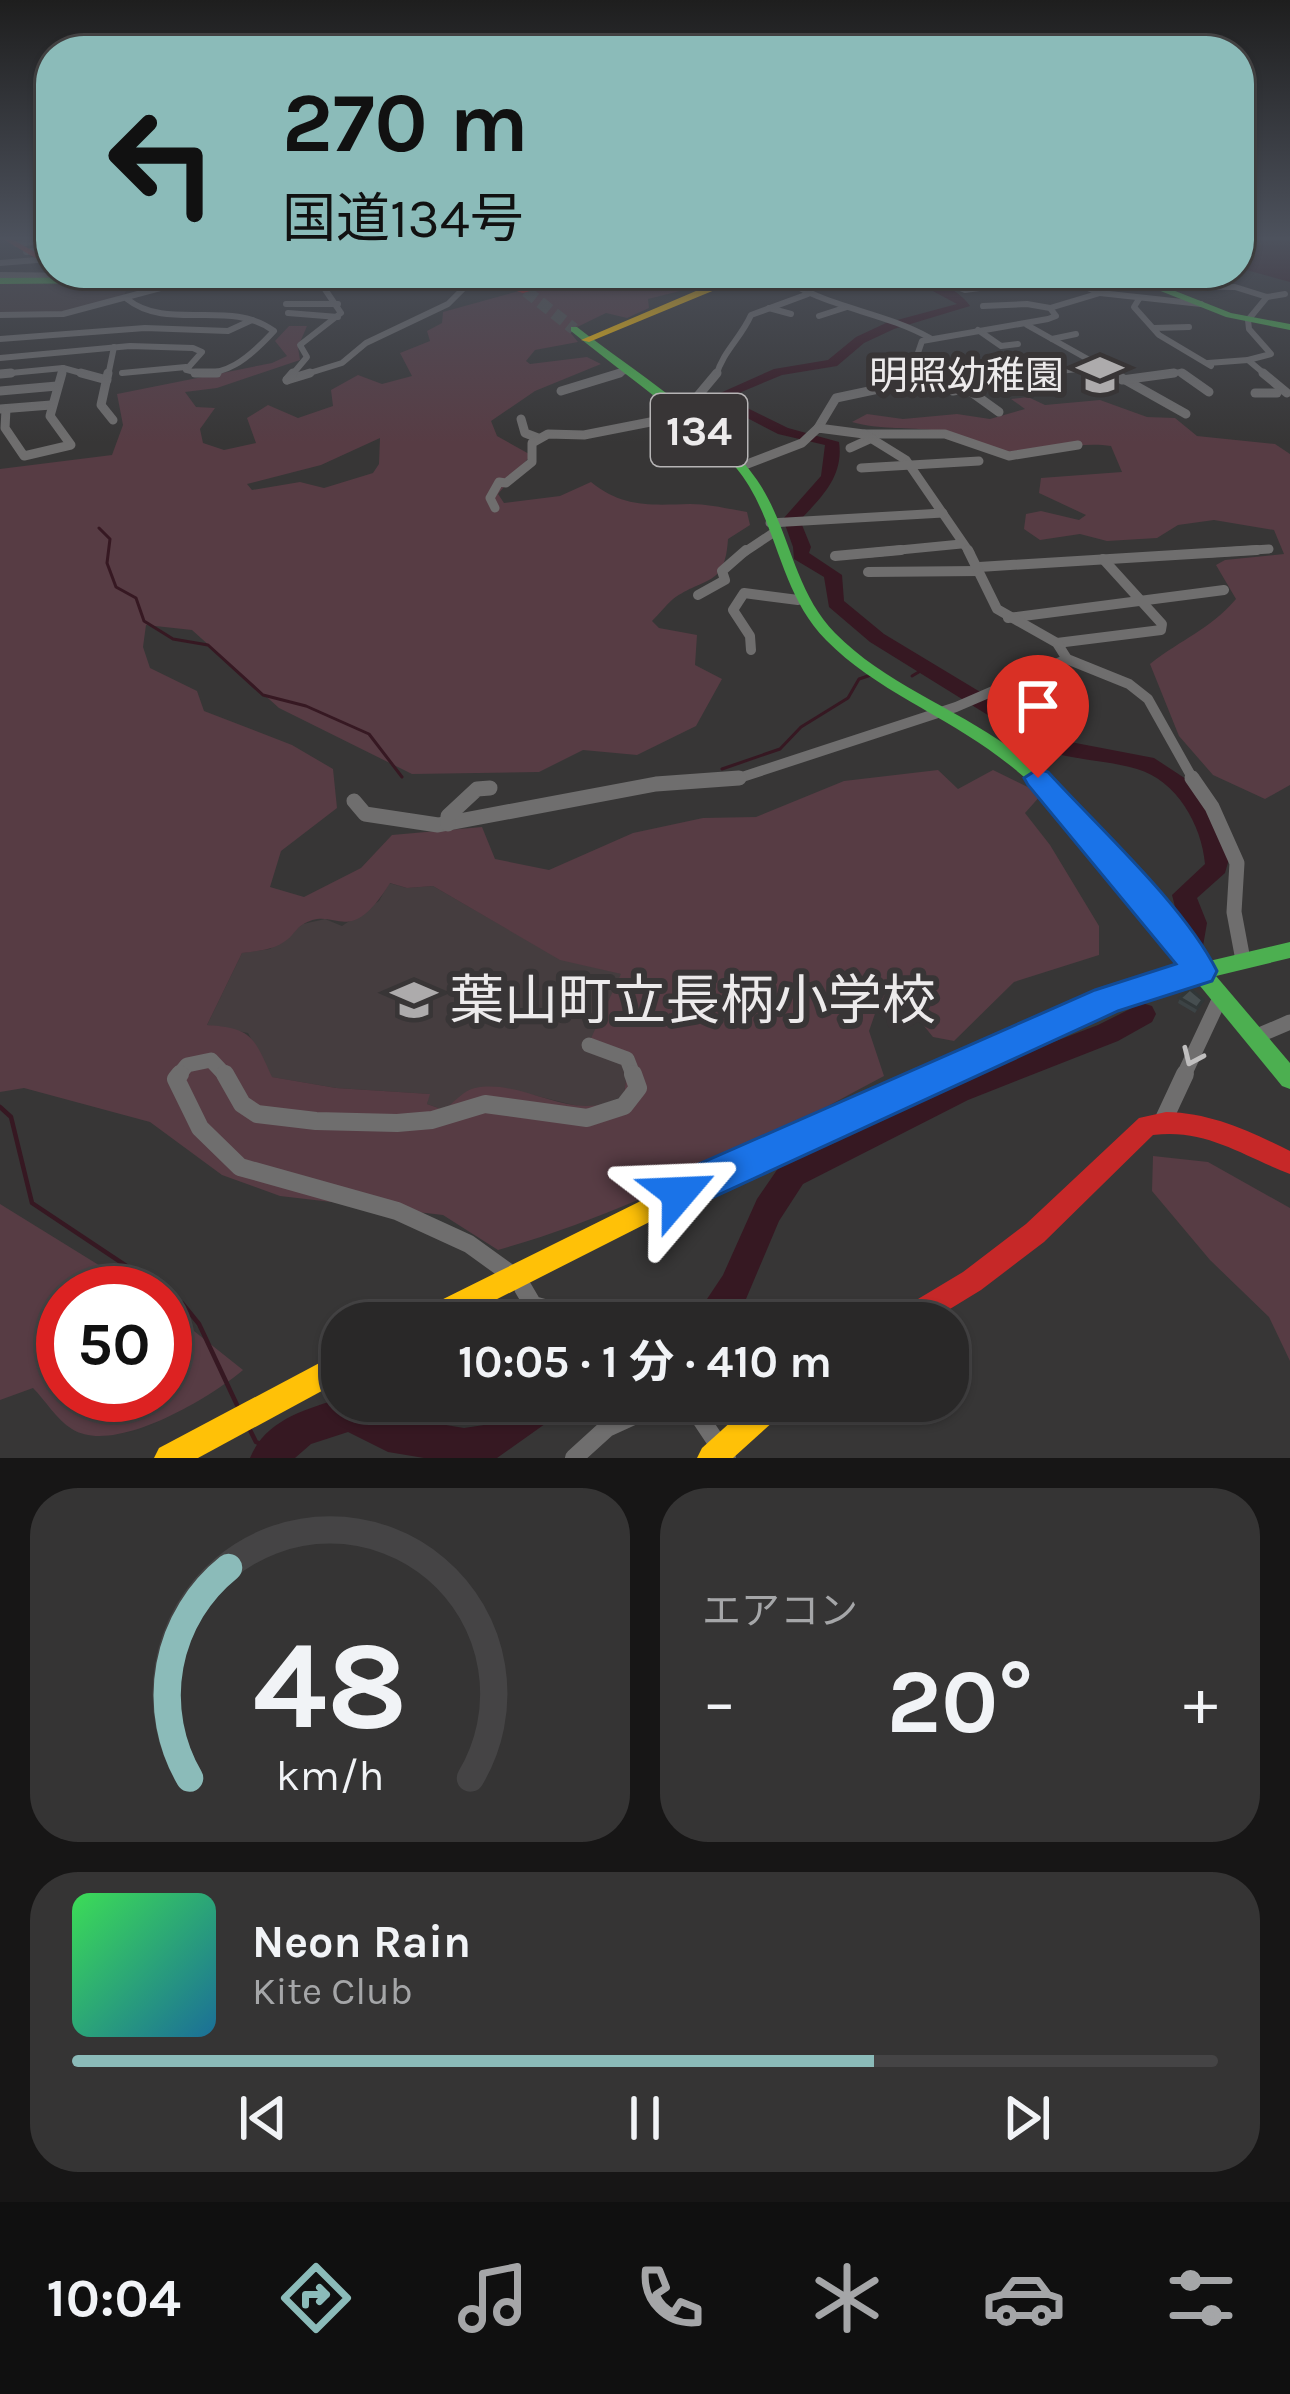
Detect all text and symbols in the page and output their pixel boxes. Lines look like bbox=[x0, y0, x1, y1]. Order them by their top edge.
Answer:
text: 270 m bbox=[282, 74, 529, 172]
icon: left bbox=[84, 84, 240, 240]
text: 国道134号 bbox=[282, 187, 524, 251]
school or university icon: 明照幼稚園 bbox=[1075, 350, 1125, 400]
place label: 明照幼稚園 bbox=[869, 353, 1064, 399]
road number: 134 bbox=[651, 394, 747, 466]
pin bbox=[987, 655, 1089, 778]
icon: arrive bbox=[1005, 673, 1071, 739]
place label: 葉山町立長柄小学校 bbox=[450, 969, 936, 1033]
school or university icon: 葉山町立長柄小学校 bbox=[389, 975, 439, 1025]
one-way arrow bbox=[1182, 1045, 1206, 1066]
position arrow bbox=[616, 1130, 742, 1256]
speed limit sign: 50 bbox=[36, 1266, 192, 1422]
text: 10:05 · 1 分 · 410 m bbox=[458, 1336, 832, 1388]
text: エアコン bbox=[702, 1588, 858, 1634]
text: 48 bbox=[253, 1613, 407, 1758]
text: 20° bbox=[887, 1649, 1033, 1755]
text: − bbox=[702, 1663, 737, 1741]
text: + bbox=[1183, 1663, 1218, 1741]
text: km/h bbox=[276, 1751, 384, 1801]
text: Neon Rain bbox=[252, 1916, 471, 1968]
text: Kite Club bbox=[252, 1968, 413, 2014]
icon: previous bbox=[230, 2085, 296, 2151]
icon: pause bbox=[612, 2085, 678, 2151]
icon: next bbox=[994, 2085, 1060, 2151]
icon: directions bbox=[274, 2256, 358, 2340]
icon: music bbox=[451, 2256, 535, 2340]
icon: phone bbox=[628, 2256, 712, 2340]
icon: climate bbox=[805, 2256, 889, 2340]
icon: car bbox=[982, 2256, 1066, 2340]
icon: filters bbox=[1159, 2256, 1243, 2340]
text: 10:04 bbox=[47, 2266, 181, 2330]

